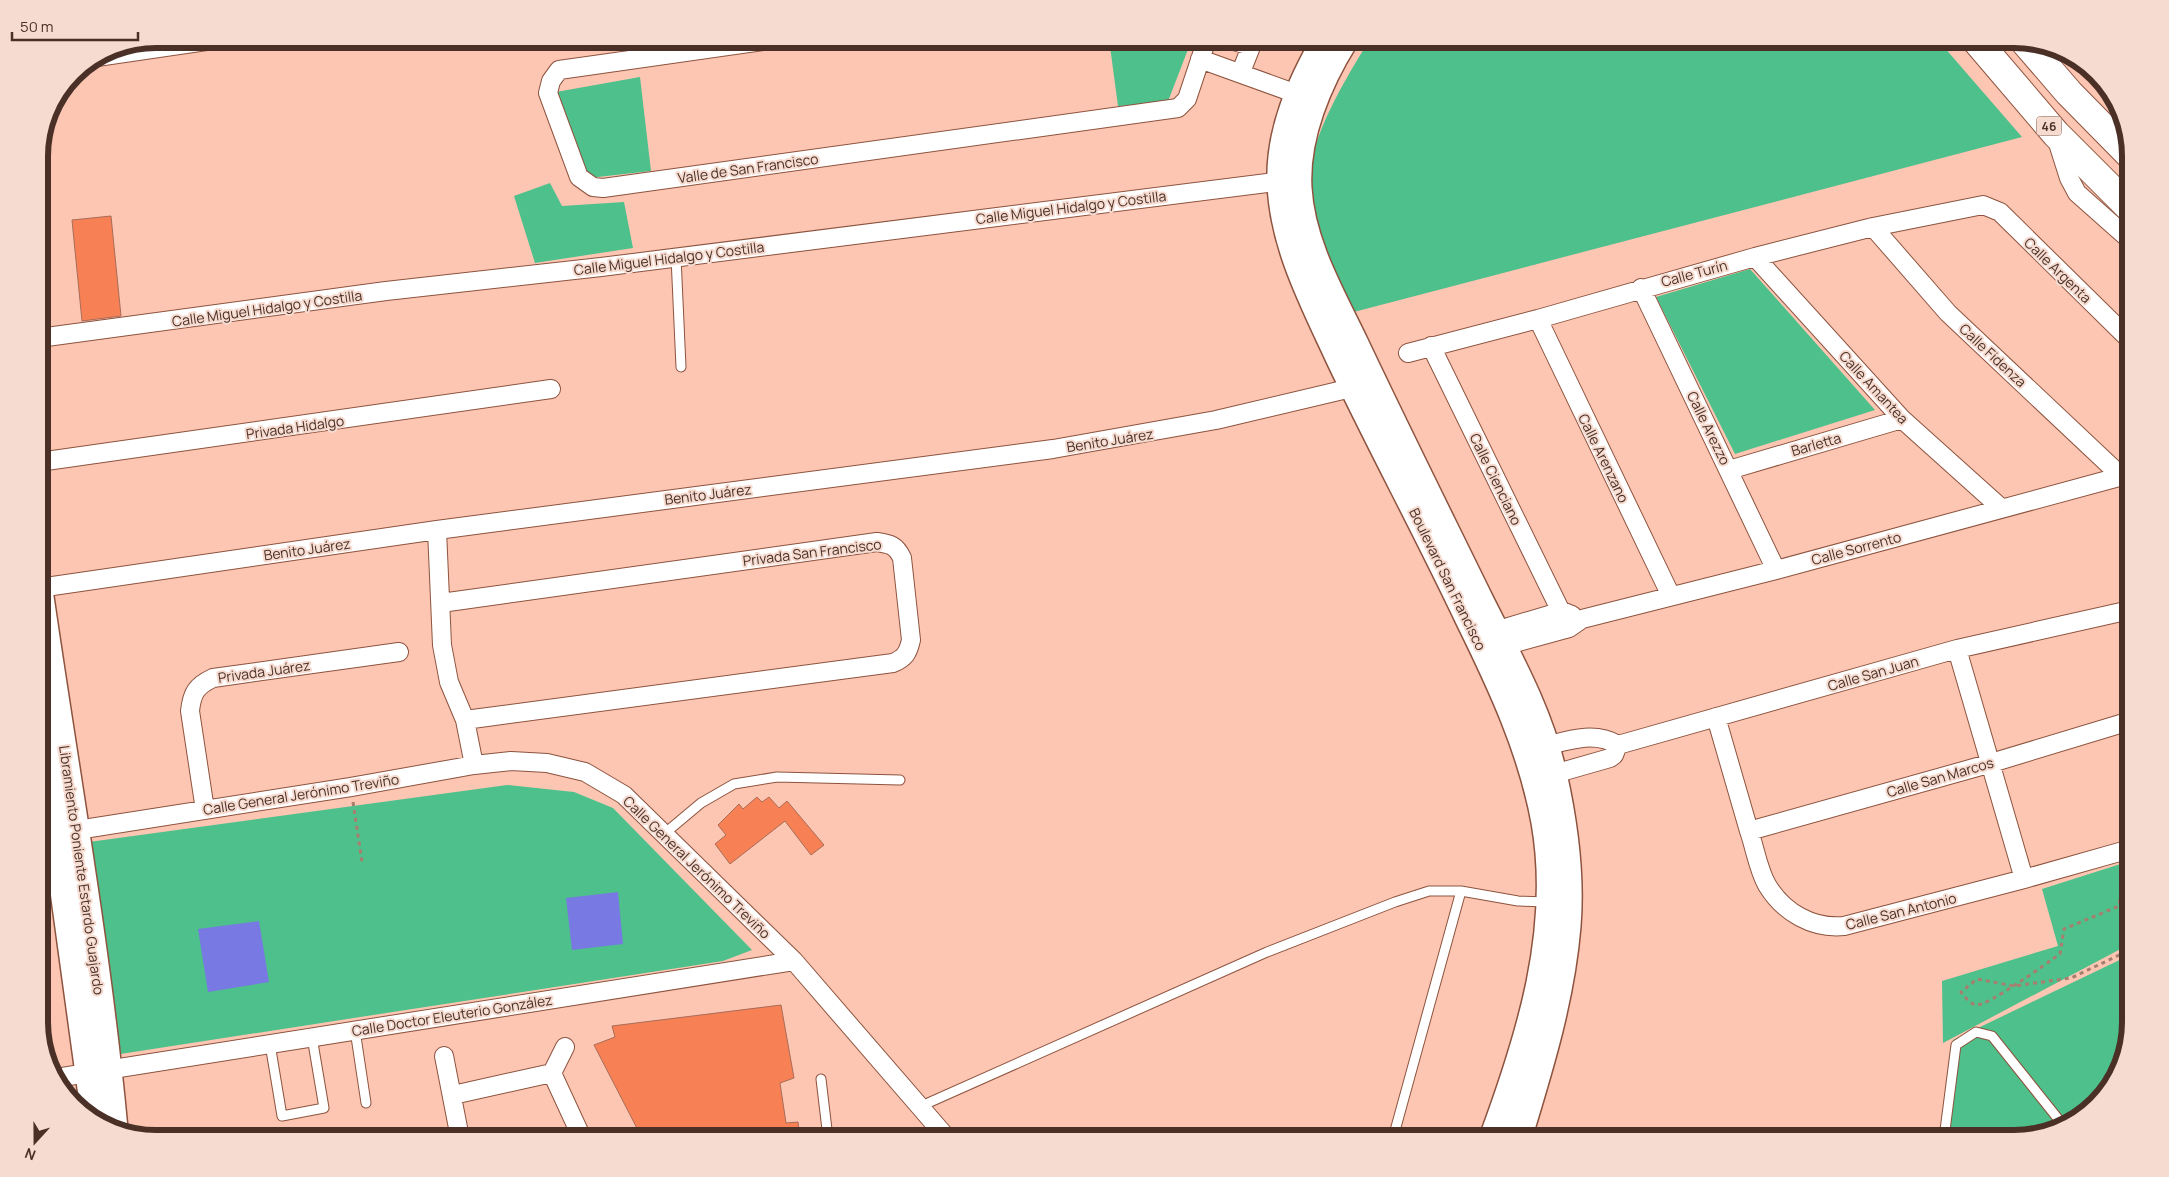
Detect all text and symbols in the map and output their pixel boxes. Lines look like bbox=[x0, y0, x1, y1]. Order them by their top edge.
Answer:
scale bar bbox=[12, 10, 139, 42]
text: 50 m bbox=[20, 16, 54, 37]
road number: 46 bbox=[2036, 116, 2062, 136]
street label: Valle de San Francisco bbox=[676, 149, 820, 187]
street label: Calle Miguel Hidalgo y Costilla bbox=[975, 186, 1167, 228]
street label: Calle Argenta bbox=[2020, 233, 2096, 307]
street label: Calle Miguel Hidalgo y Costilla bbox=[573, 237, 765, 279]
street label: Calle Turín bbox=[1659, 255, 1729, 291]
street label: Calle Miguel Hidalgo y Costilla bbox=[171, 285, 363, 331]
street label: Calle Fidenza bbox=[1955, 319, 2031, 391]
street label: Calle Amantea bbox=[1835, 346, 1913, 428]
street label: Calle Arezzo bbox=[1683, 388, 1735, 468]
street label: Calle Arenzano bbox=[1574, 410, 1634, 506]
street label: Privada Hidalgo bbox=[245, 411, 345, 443]
street label: Benito Juárez bbox=[1065, 424, 1155, 456]
street label: Barletta bbox=[1789, 428, 1843, 460]
street label: Calle Cienciano bbox=[1466, 430, 1526, 528]
street label: Benito Juárez bbox=[663, 479, 753, 509]
street label: Boulevard San Francisco bbox=[1405, 505, 1491, 653]
street label: Calle Sorrento bbox=[1809, 527, 1903, 569]
street label: Benito Juárez bbox=[262, 533, 352, 565]
street label: Privada San Francisco bbox=[742, 534, 882, 570]
street label: Calle San Juan bbox=[1825, 651, 1921, 695]
street label: Privada Juárez bbox=[217, 655, 311, 687]
street label: Libramiento Poniente Estardo Guajardo bbox=[55, 744, 109, 996]
street label: Calle San Marcos bbox=[1884, 753, 1996, 801]
street label: Calle General Jerónimo Treviño bbox=[202, 769, 400, 819]
street label: Calle General Jerónimo Treviño bbox=[619, 791, 775, 943]
street label: Calle San Antonio bbox=[1844, 888, 1958, 934]
street label: Calle Doctor Eleuterio González bbox=[350, 990, 554, 1040]
north arrow bbox=[10, 1117, 60, 1167]
text: N bbox=[22, 1144, 38, 1165]

